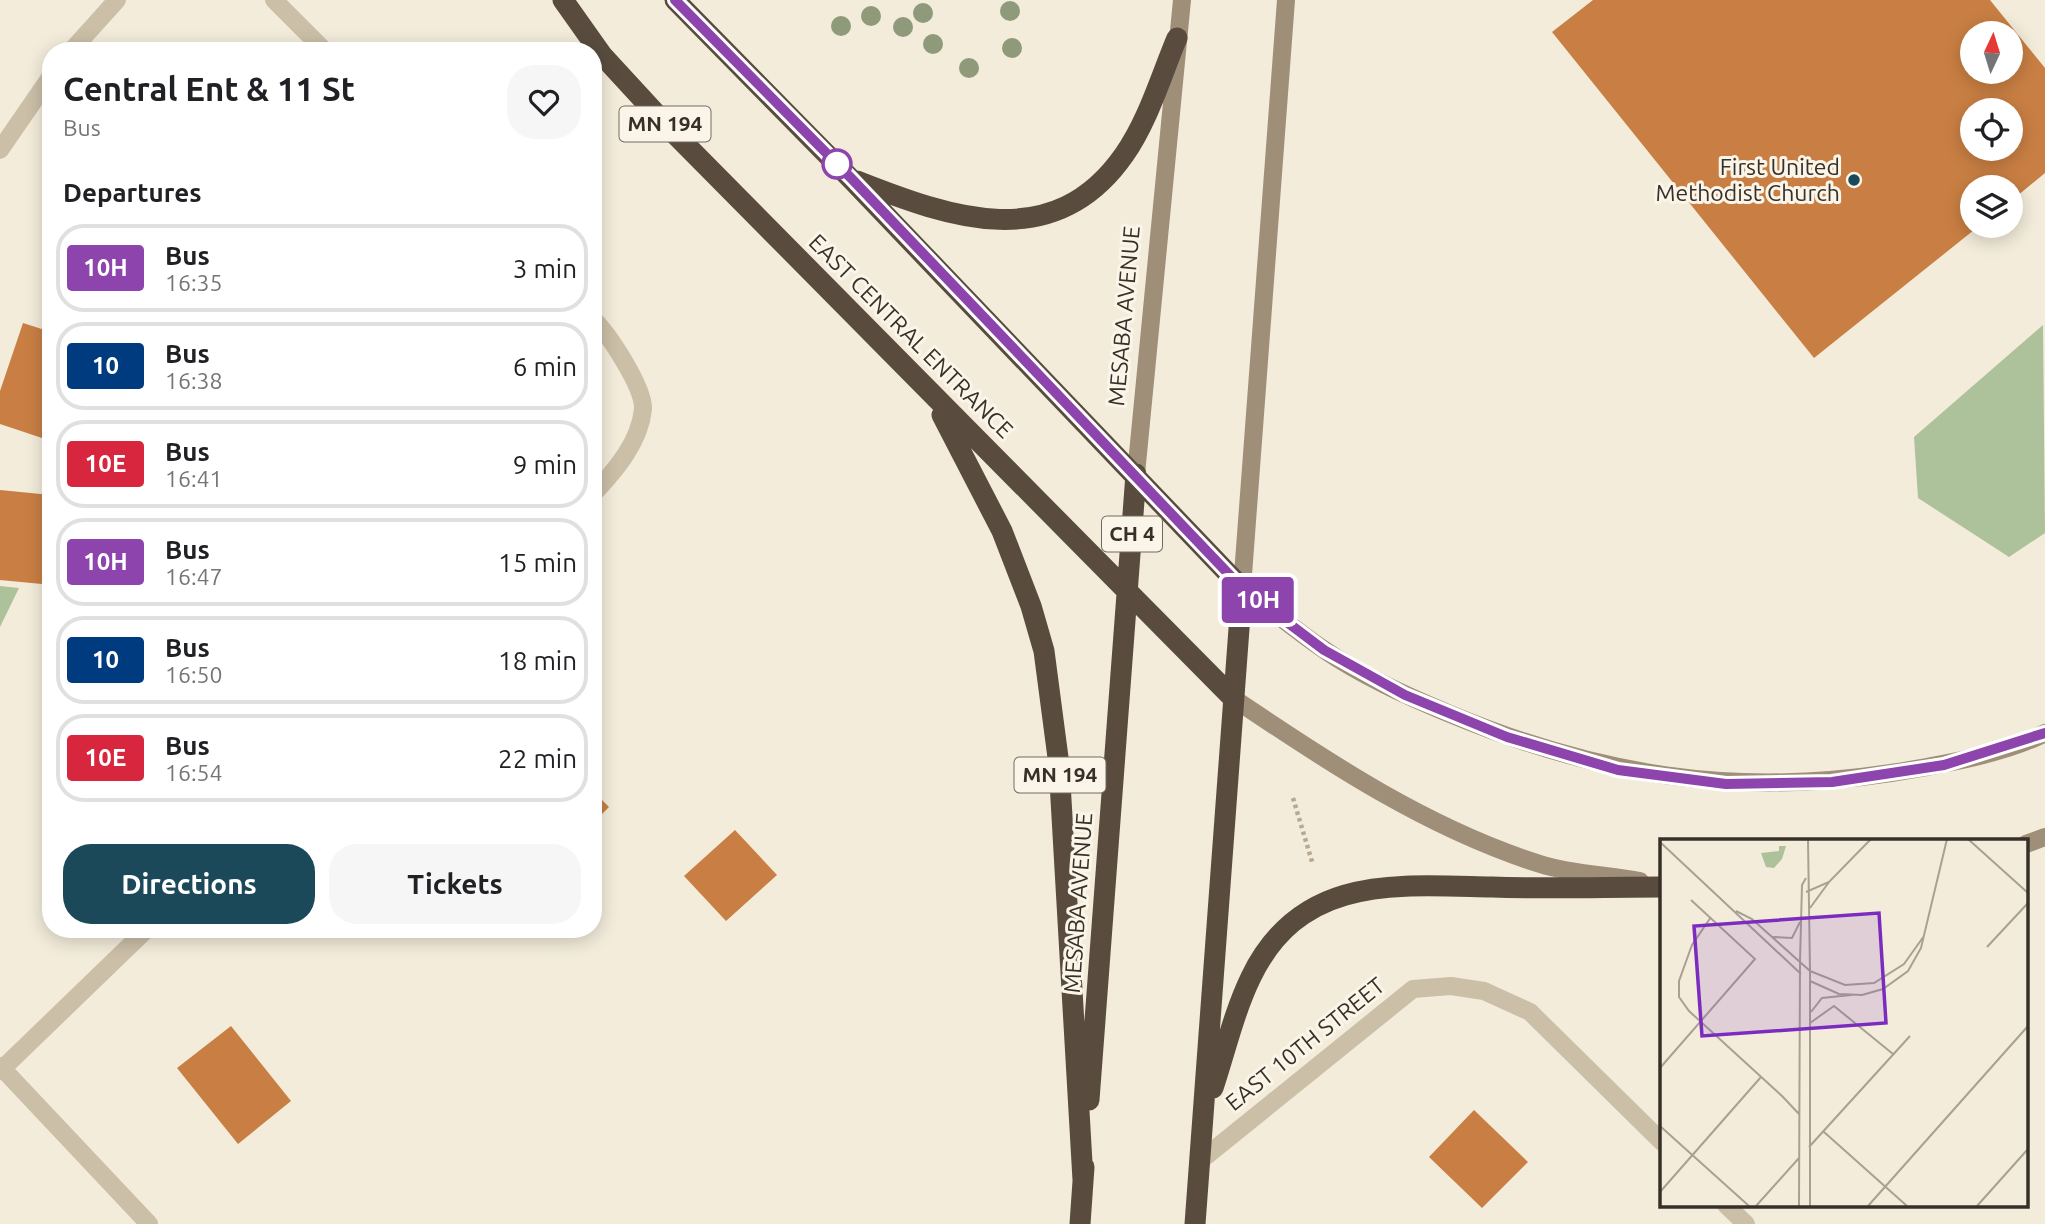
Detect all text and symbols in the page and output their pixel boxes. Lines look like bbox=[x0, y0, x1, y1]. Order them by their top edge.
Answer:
north arrow bbox=[1960, 21, 2023, 84]
map controls bbox=[1960, 21, 2023, 238]
button: heart bbox=[507, 65, 581, 139]
text: Central Ent & 11 St bbox=[63, 70, 355, 107]
button: locate bbox=[1960, 98, 2023, 161]
road number: MN 194 bbox=[620, 106, 710, 142]
text: Bus bbox=[63, 115, 101, 140]
unlabelled marker bbox=[822, 149, 852, 179]
place label: First United Methodist Church bbox=[1655, 154, 1840, 205]
marker: First United Methodist Church bbox=[1846, 172, 1862, 188]
button: layers bbox=[1960, 175, 2023, 238]
text: Departures bbox=[63, 178, 201, 207]
street label: MESABA AVENUE bbox=[1103, 225, 1144, 407]
street label: EAST CENTRAL ENTRANCE bbox=[804, 229, 1018, 443]
text: Bus bbox=[165, 241, 210, 270]
text: 10H bbox=[83, 254, 128, 281]
text: 3 min bbox=[513, 254, 577, 283]
text: 16:35 bbox=[165, 270, 223, 295]
text: Bus bbox=[165, 339, 210, 368]
text: 10 bbox=[92, 352, 119, 379]
text: 6 min bbox=[513, 352, 577, 381]
text: 16:38 bbox=[165, 368, 223, 393]
text: Bus bbox=[165, 437, 210, 466]
text: 10E bbox=[85, 450, 126, 477]
text: 9 min bbox=[513, 450, 577, 479]
text: 16:41 bbox=[165, 466, 223, 491]
road number: CH 4 bbox=[1102, 516, 1162, 552]
text: Bus bbox=[165, 535, 210, 564]
text: 10H bbox=[83, 548, 128, 575]
text: 15 min bbox=[498, 548, 577, 577]
text: 16:47 bbox=[165, 564, 223, 589]
line badge: 10H bbox=[1218, 577, 1298, 623]
text: 10H bbox=[1236, 586, 1280, 613]
text: Bus bbox=[165, 633, 210, 662]
text: 10 bbox=[92, 646, 119, 673]
text: 18 min bbox=[498, 646, 577, 675]
text: 16:50 bbox=[165, 662, 223, 687]
text: Bus bbox=[165, 731, 210, 760]
text: 10E bbox=[85, 744, 126, 771]
text: 22 min bbox=[498, 744, 577, 773]
road number: MN 194 bbox=[1014, 758, 1106, 792]
text: 16:54 bbox=[165, 760, 223, 785]
street label: MESABA AVENUE bbox=[1059, 812, 1096, 994]
inset map bbox=[1660, 839, 2028, 1206]
button: Directions bbox=[63, 844, 315, 924]
button: Tickets bbox=[329, 844, 581, 924]
street label: EAST 10TH STREET bbox=[1221, 972, 1389, 1115]

